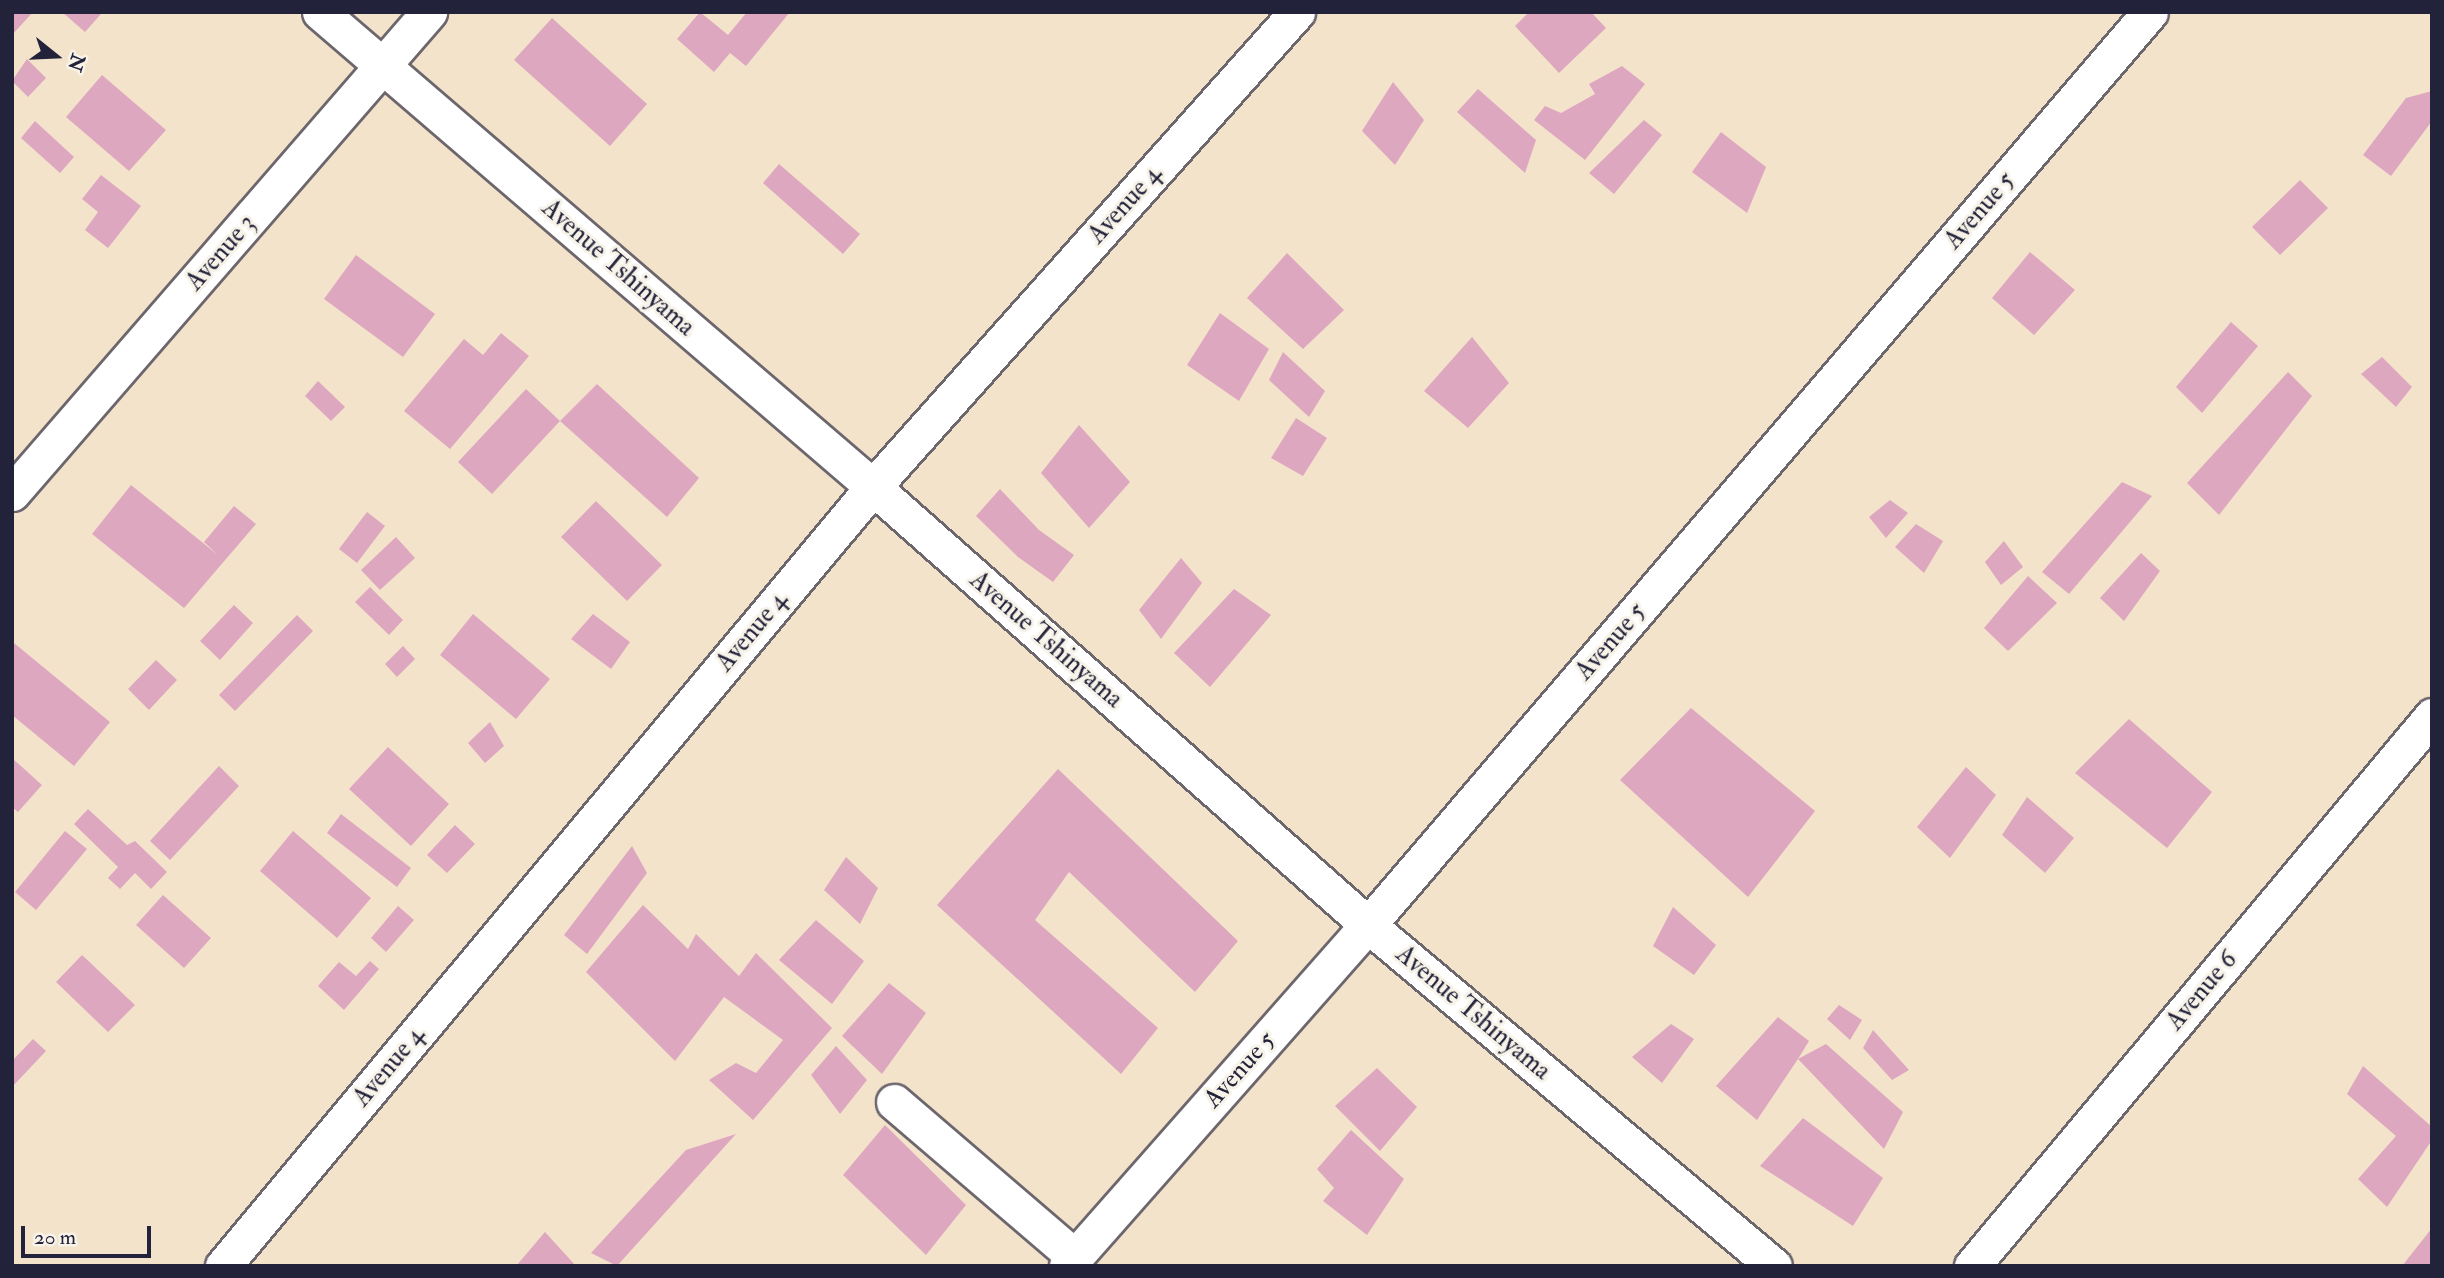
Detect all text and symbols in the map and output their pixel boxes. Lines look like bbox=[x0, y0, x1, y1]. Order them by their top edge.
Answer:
north arrow bbox=[21, 21, 91, 91]
text: N bbox=[62, 51, 90, 74]
street label: Avenue 4 bbox=[1082, 159, 1168, 251]
street label: Avenue 5 bbox=[1938, 166, 2022, 256]
street label: Avenue Tshinyama bbox=[535, 193, 701, 343]
street label: Avenue 3 bbox=[179, 209, 263, 297]
street label: Avenue Tshinyama bbox=[963, 565, 1129, 715]
street label: Avenue 4 bbox=[710, 586, 794, 678]
street label: Avenue 5 bbox=[1569, 597, 1653, 687]
street label: Avenue Tshinyama bbox=[1389, 939, 1557, 1087]
street label: Avenue 6 bbox=[2160, 945, 2244, 1037]
street label: Avenue 4 bbox=[347, 1021, 431, 1113]
street label: Avenue 5 bbox=[1198, 1025, 1282, 1115]
scale bar bbox=[24, 1212, 154, 1256]
text: 20 m bbox=[34, 1224, 76, 1251]

